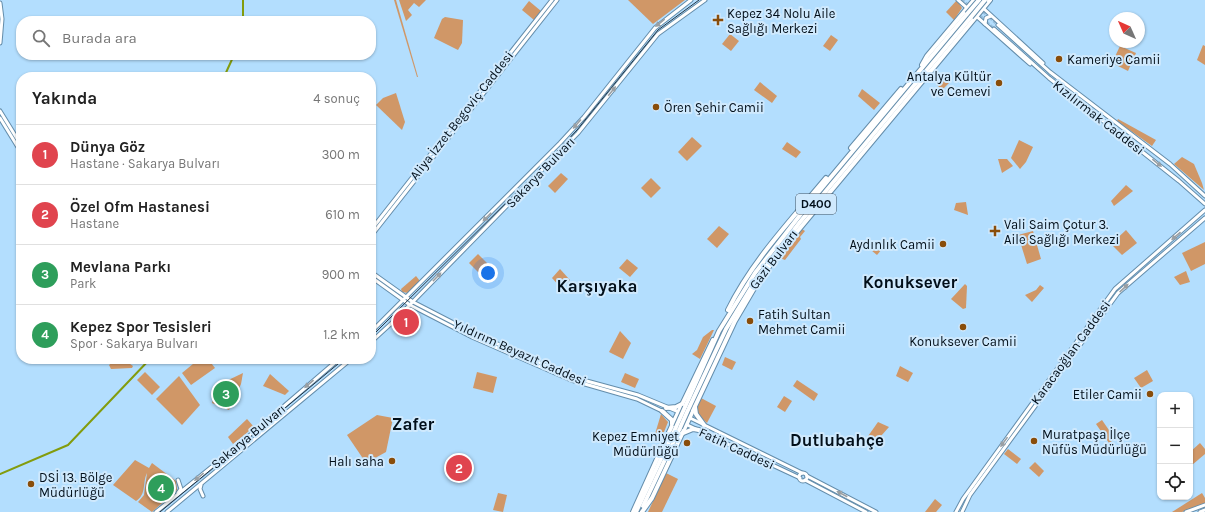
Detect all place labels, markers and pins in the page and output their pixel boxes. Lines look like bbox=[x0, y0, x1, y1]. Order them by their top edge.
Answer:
place label: Kepez 34 Nolu Aile Sağlığı Merkezi bbox=[727, 6, 836, 36]
marker: Kepez 34 Nolu Aile Sağlığı Merkezi bbox=[712, 14, 724, 26]
place label: Kameriye Camii bbox=[1067, 52, 1160, 67]
marker: Kameriye Camii bbox=[1054, 54, 1064, 64]
place label: Antalya Kültür ve Cemevi bbox=[907, 69, 991, 99]
marker: Antalya Kültür ve Cemevi bbox=[994, 78, 1004, 88]
place label: Ören Şehir Camii bbox=[664, 99, 764, 115]
marker: Ören Şehir Camii bbox=[651, 102, 661, 112]
place label: Vali Saim Çotur 3. Aile Sağlığı Merkezi bbox=[1004, 217, 1119, 247]
marker: Vali Saim Çotur 3. Aile Sağlığı Merkezi bbox=[989, 225, 1001, 237]
place label: Aydınlık Camii bbox=[849, 237, 935, 252]
marker: Aydınlık Camii bbox=[938, 239, 948, 249]
pin: 1 bbox=[393, 307, 419, 337]
place label: Fatih Sultan Mehmet Camii bbox=[758, 307, 845, 337]
marker: Fatih Sultan Mehmet Camii bbox=[745, 316, 755, 326]
marker: Konuksever Camii bbox=[958, 322, 968, 332]
place label: Konuksever Camii bbox=[909, 334, 1017, 349]
pin: 3 bbox=[213, 379, 239, 409]
place label: Etiler Camii bbox=[1073, 387, 1142, 402]
marker: Etiler Camii bbox=[1145, 389, 1155, 399]
place label: Muratpaşa İlçe Nüfüs Müdürlüğü bbox=[1042, 427, 1147, 457]
place label: Kepez Emniyet Müdürlüğü bbox=[592, 429, 679, 459]
marker: Muratpaşa İlçe Nüfüs Müdürlüğü bbox=[1029, 436, 1039, 446]
marker: Kepez Emniyet Müdürlüğü bbox=[682, 438, 692, 448]
pin: 2 bbox=[446, 453, 472, 483]
place label: Halı saha bbox=[329, 454, 384, 469]
marker: Halı saha bbox=[387, 456, 397, 466]
place label: DSİ 13. Bölge Müdürlüğü bbox=[39, 470, 113, 500]
pin: 4 bbox=[148, 473, 174, 503]
marker: DSİ 13. Bölge Müdürlüğü bbox=[26, 479, 36, 489]

